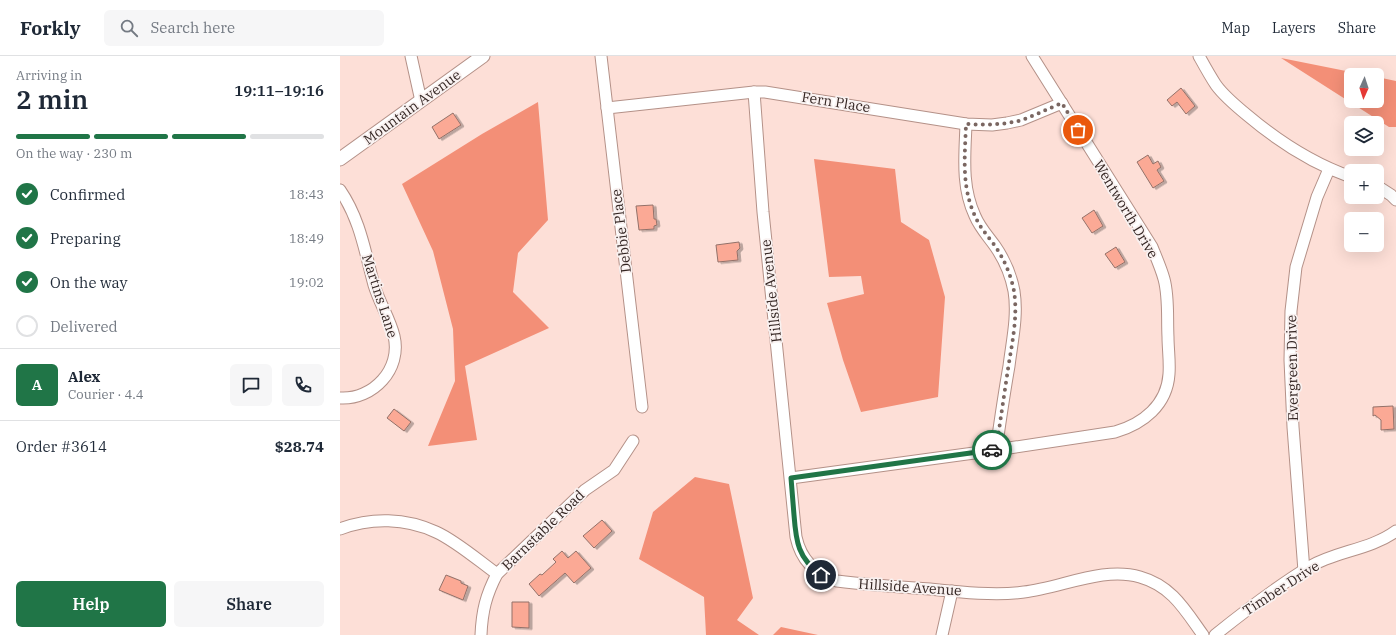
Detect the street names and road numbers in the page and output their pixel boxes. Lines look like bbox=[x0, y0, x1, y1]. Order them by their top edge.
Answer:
street label: Mountain Avenue bbox=[360, 66, 464, 148]
street label: Fern Place bbox=[800, 88, 872, 116]
street label: Wentworth Drive bbox=[1090, 157, 1162, 261]
street label: Debbie Place bbox=[607, 188, 635, 274]
street label: Hillside Avenue bbox=[757, 239, 785, 343]
street label: Martins Lane bbox=[358, 252, 402, 340]
street label: Evergreen Drive bbox=[1282, 315, 1302, 421]
street label: Barnstable Road bbox=[498, 486, 588, 574]
street label: Timber Drive bbox=[1239, 557, 1323, 619]
street label: Hillside Avenue bbox=[858, 574, 962, 600]

